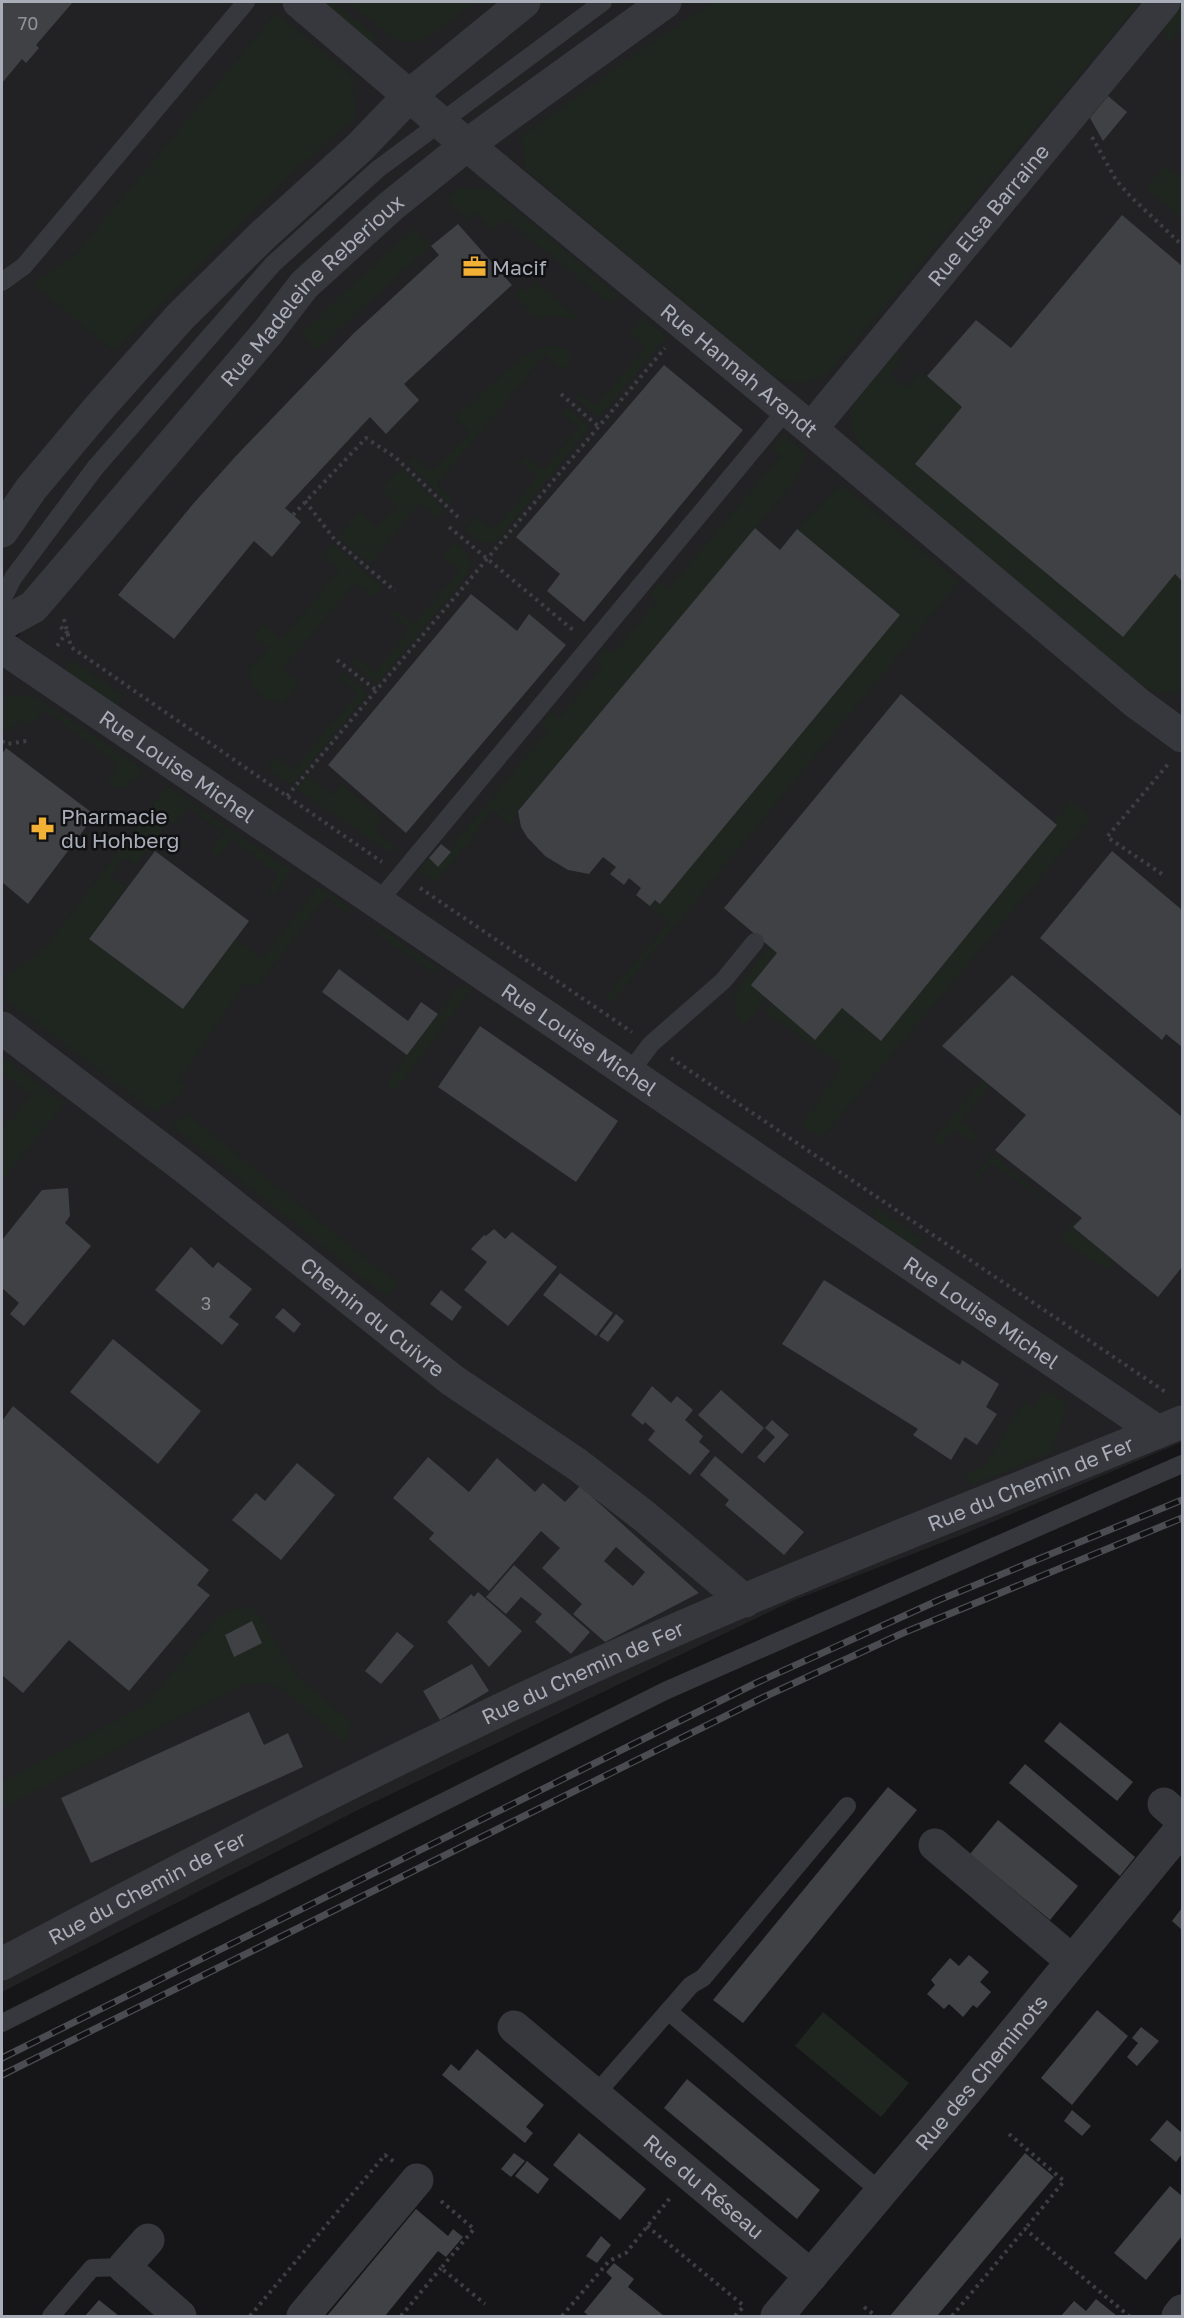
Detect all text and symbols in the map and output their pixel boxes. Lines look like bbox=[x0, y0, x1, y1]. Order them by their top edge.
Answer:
house number: 70 bbox=[18, 12, 38, 34]
street label: Rue Elsa Barraine bbox=[922, 138, 1054, 291]
street label: Rue Madeleine Reberioux bbox=[215, 188, 409, 391]
office icon: Macif bbox=[461, 254, 487, 280]
place label: Macif bbox=[492, 254, 547, 280]
street label: Rue Hannah Arendt bbox=[656, 297, 824, 442]
street label: Rue Louise Michel bbox=[95, 704, 260, 828]
place label: Pharmacie du Hohberg bbox=[61, 803, 179, 853]
pharmacy icon: Pharmacie du Hohberg bbox=[30, 815, 56, 841]
street label: Rue Louise Michel bbox=[497, 977, 662, 1101]
street label: Rue Louise Michel bbox=[899, 1250, 1064, 1374]
street label: Chemin du Cuivre bbox=[295, 1251, 450, 1382]
house number: 3 bbox=[201, 1292, 211, 1314]
street label: Rue du Chemin de Fer bbox=[924, 1430, 1137, 1537]
street label: Rue du Chemin de Fer bbox=[477, 1615, 688, 1730]
street label: Rue du Chemin de Fer bbox=[44, 1825, 250, 1950]
street label: Rue des Cheminots bbox=[909, 1989, 1053, 2155]
street label: Rue du Réseau bbox=[639, 2128, 770, 2244]

